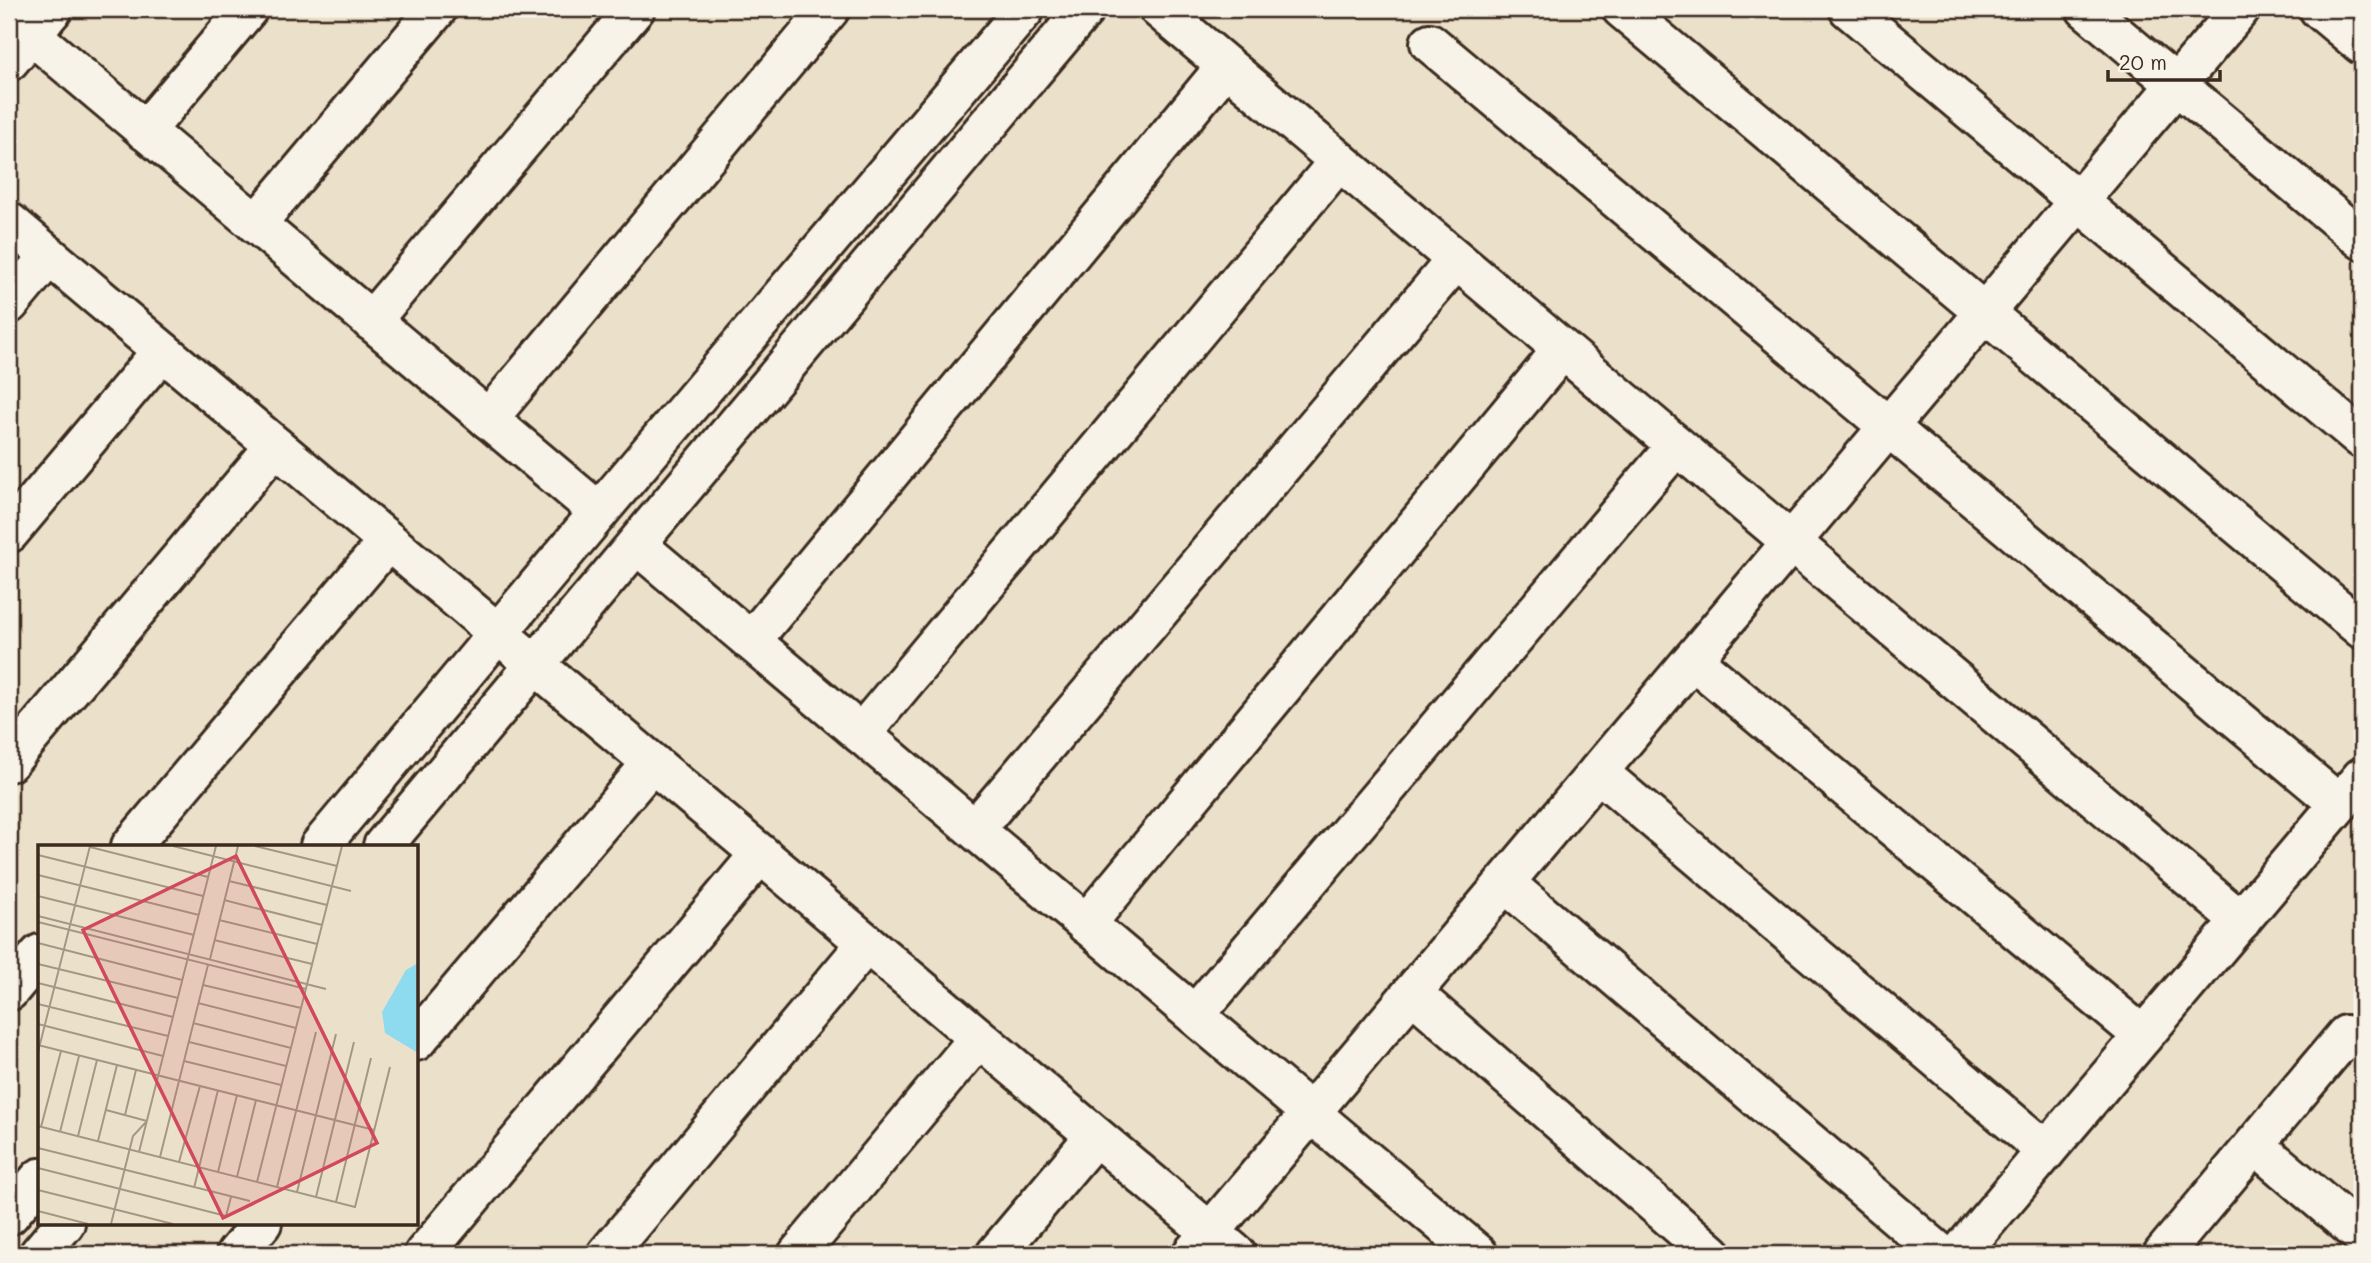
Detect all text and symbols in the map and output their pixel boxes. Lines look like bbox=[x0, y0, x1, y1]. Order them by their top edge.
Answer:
scale bar bbox=[2108, 38, 2220, 82]
text: 20 m bbox=[2119, 48, 2167, 75]
inset map bbox=[38, 845, 418, 1224]

